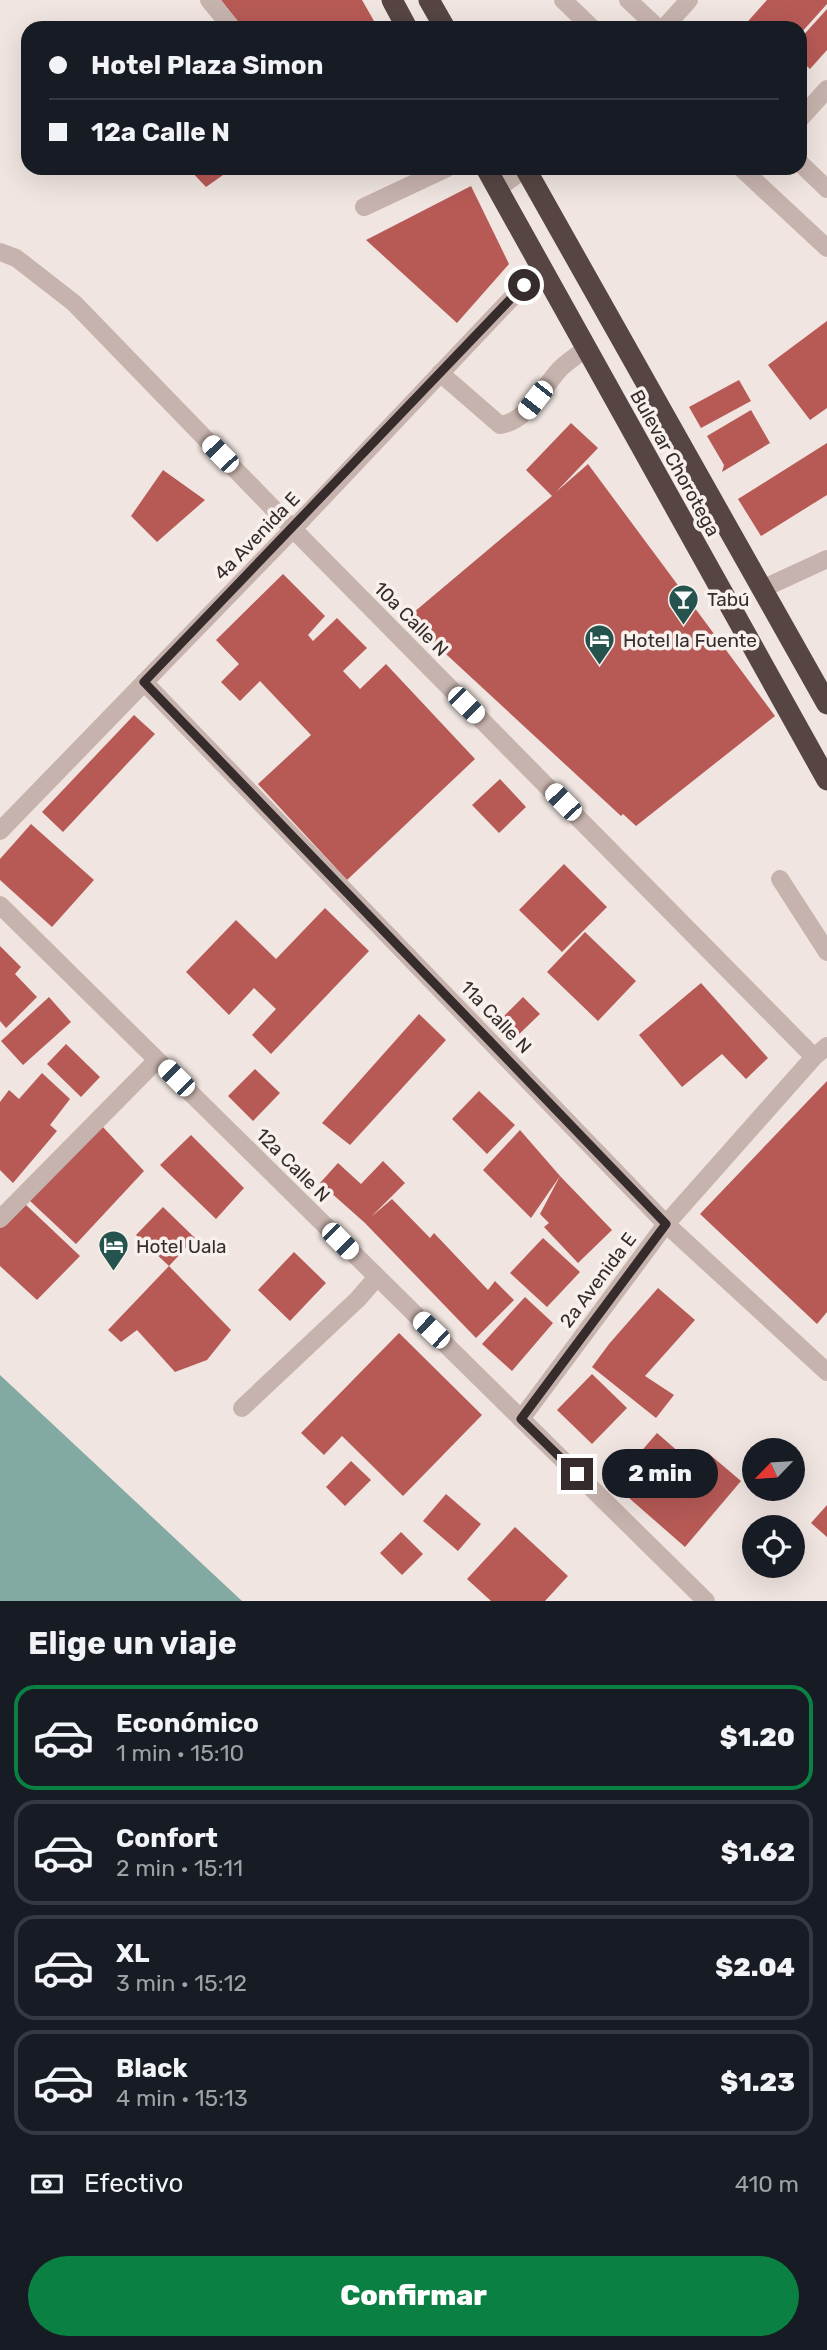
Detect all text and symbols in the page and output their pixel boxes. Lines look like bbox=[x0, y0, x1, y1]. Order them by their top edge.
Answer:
text: Hotel Plaza Simon bbox=[91, 50, 323, 81]
text: 12a Calle N bbox=[91, 117, 230, 148]
route start bbox=[508, 269, 540, 301]
car bbox=[514, 377, 557, 423]
street label: Bulevar Chorotega bbox=[625, 386, 725, 540]
car bbox=[198, 432, 243, 476]
street label: 4a Avenida E bbox=[209, 487, 305, 585]
street label: 10a Calle N bbox=[369, 577, 453, 661]
bar icon: Tabú bbox=[667, 582, 701, 626]
place label: Tabú bbox=[707, 588, 749, 611]
hotel icon: Hotel la Fuente bbox=[583, 623, 617, 667]
place label: Hotel la Fuente bbox=[623, 629, 757, 652]
car bbox=[444, 683, 489, 727]
car bbox=[541, 780, 586, 824]
street label: 11a Calle N bbox=[456, 976, 536, 1058]
car bbox=[154, 1056, 199, 1100]
street label: 12a Calle N bbox=[251, 1123, 335, 1207]
car bbox=[318, 1219, 363, 1263]
street label: 2a Avenida E bbox=[555, 1228, 641, 1332]
hotel icon: Hotel Uala bbox=[96, 1229, 130, 1273]
place label: Hotel Uala bbox=[136, 1235, 227, 1258]
car bbox=[409, 1308, 454, 1352]
north arrow bbox=[742, 1438, 805, 1502]
map controls bbox=[742, 1438, 805, 1578]
callout: 2 min bbox=[602, 1450, 717, 1498]
route end bbox=[561, 1458, 593, 1490]
text: 2 min bbox=[628, 1459, 692, 1487]
button: locate bbox=[742, 1515, 805, 1578]
text: Elige un viaje bbox=[28, 1624, 237, 1662]
icon: car bbox=[32, 1706, 95, 1769]
text: Económico bbox=[116, 1708, 259, 1739]
text: $1.20 bbox=[720, 1722, 795, 1753]
text: 1 min · 15:10 bbox=[116, 1739, 244, 1767]
icon: car bbox=[32, 1821, 95, 1884]
text: Confort bbox=[116, 1823, 218, 1854]
text: $1.62 bbox=[721, 1837, 795, 1868]
text: 2 min · 15:11 bbox=[116, 1854, 243, 1882]
icon: car bbox=[32, 1936, 95, 1999]
text: XL bbox=[116, 1938, 149, 1969]
text: $2.04 bbox=[715, 1952, 795, 1983]
text: 3 min · 15:12 bbox=[116, 1969, 247, 1997]
icon: car bbox=[32, 2051, 95, 2114]
text: Black bbox=[116, 2053, 188, 2084]
text: $1.23 bbox=[720, 2067, 795, 2098]
text: 4 min · 15:13 bbox=[116, 2084, 248, 2112]
icon: cash bbox=[28, 2165, 66, 2203]
text: Efectivo bbox=[84, 2168, 183, 2199]
text: 410 m bbox=[735, 2170, 799, 2198]
button: Confirmar bbox=[28, 2256, 799, 2336]

